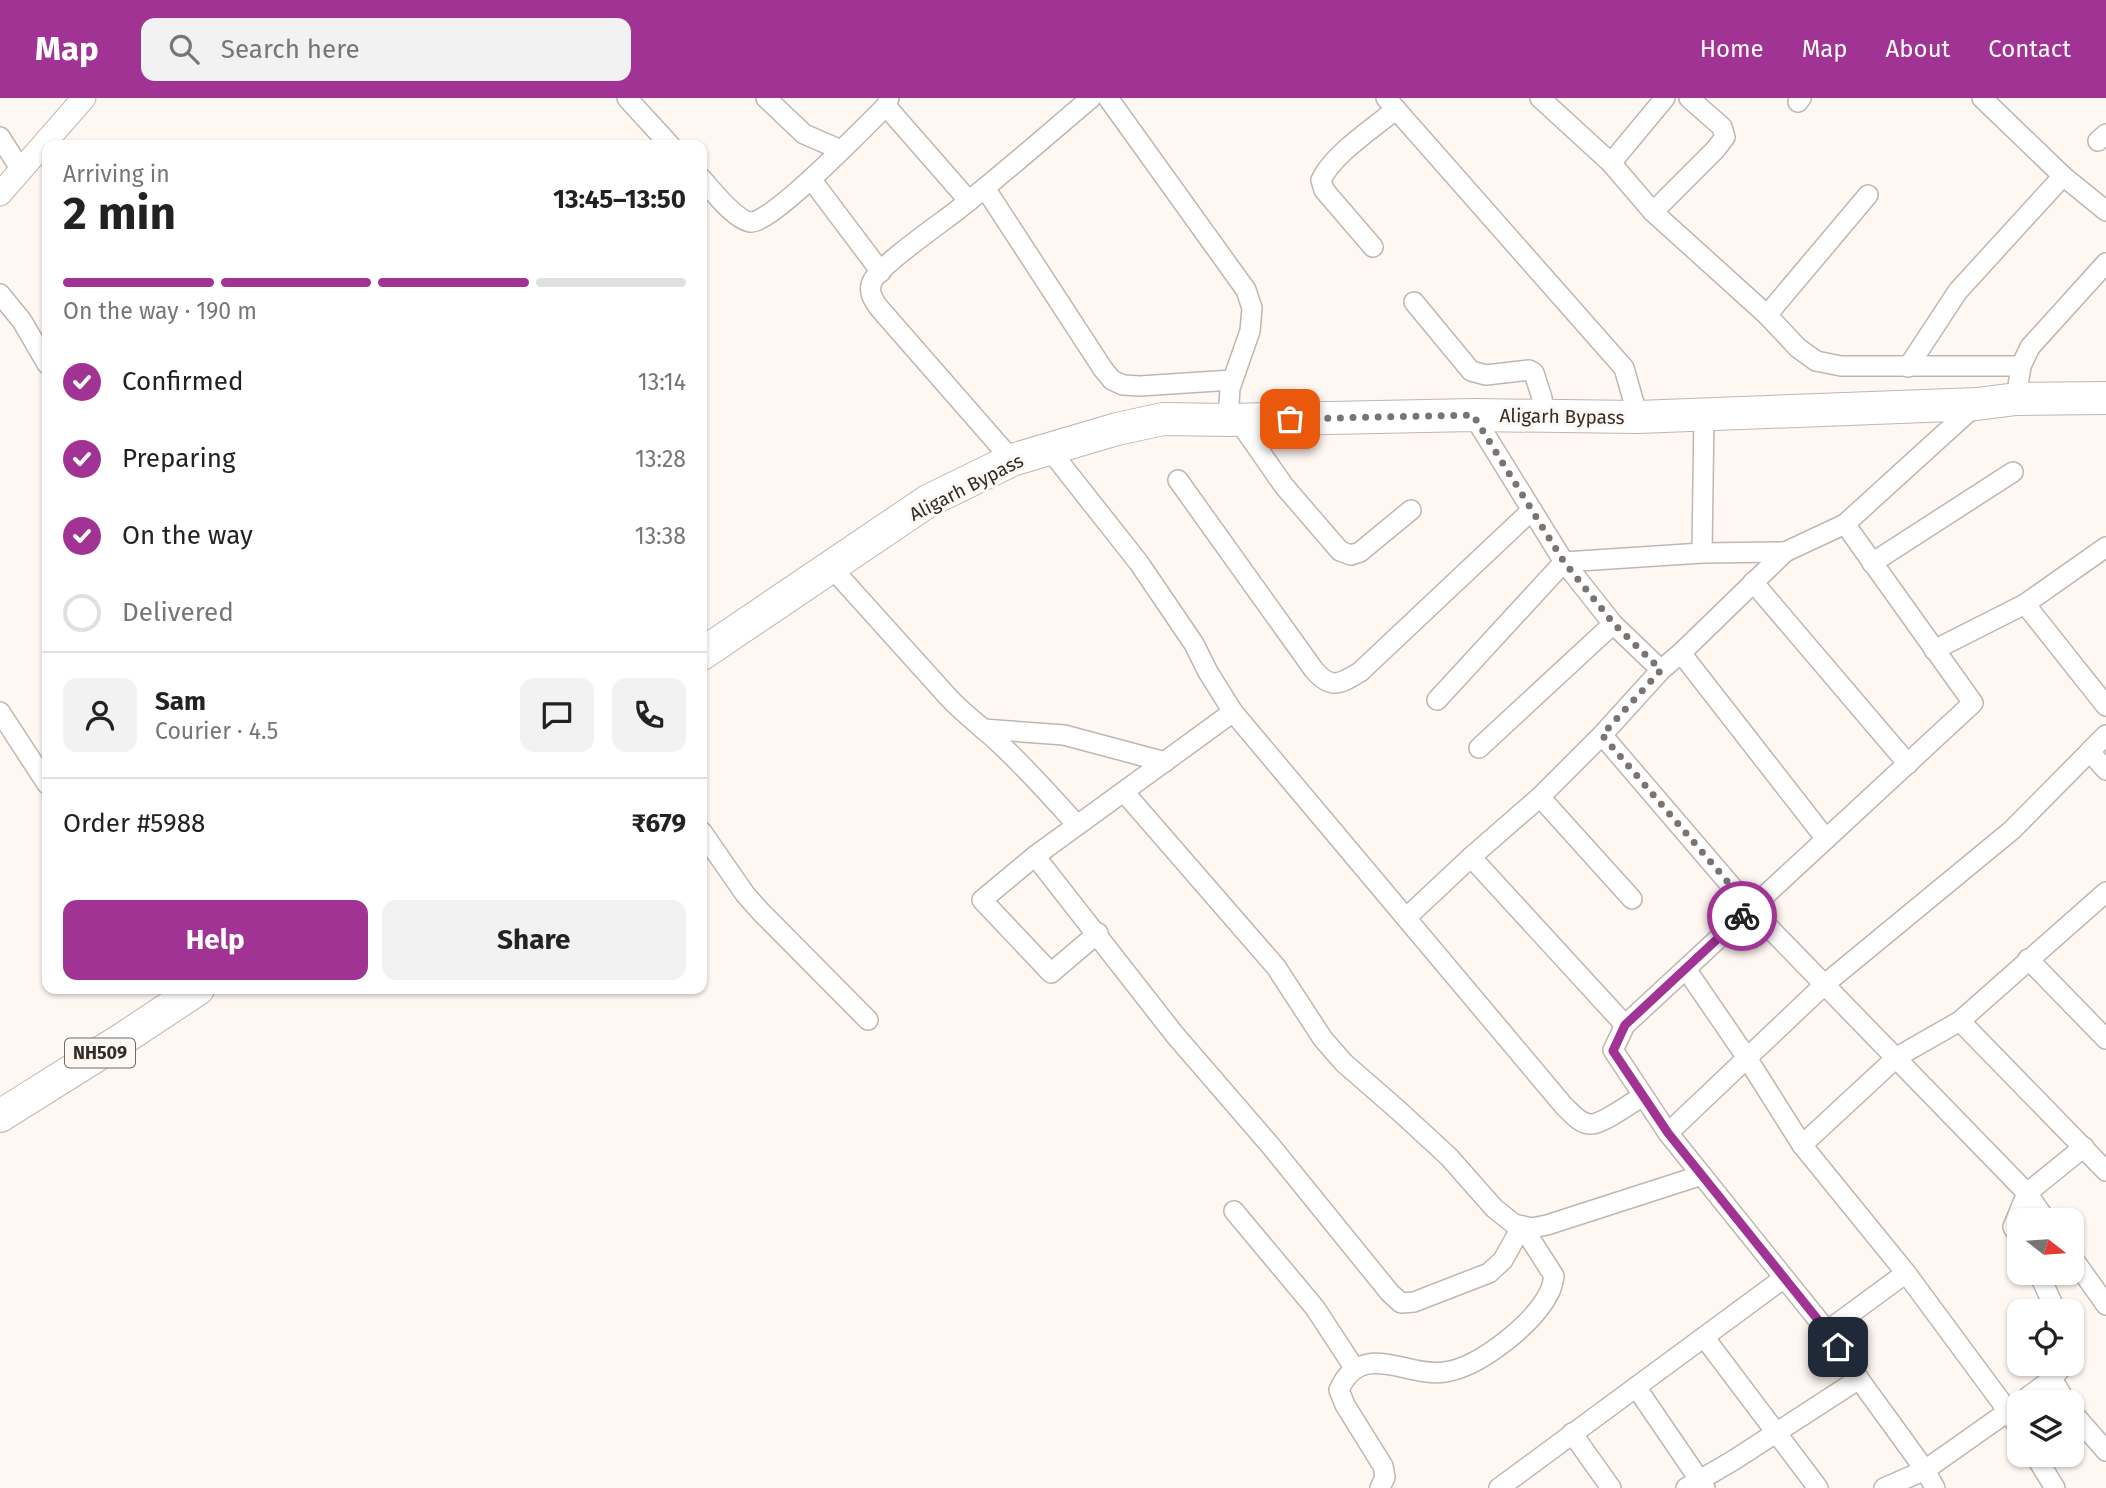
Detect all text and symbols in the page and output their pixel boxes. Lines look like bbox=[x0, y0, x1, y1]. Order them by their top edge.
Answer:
search box bbox=[141, 18, 631, 81]
text: Map bbox=[35, 29, 99, 69]
icon: search bbox=[165, 30, 203, 68]
text: Search here bbox=[221, 34, 360, 65]
text: Home bbox=[1700, 35, 1764, 63]
text: Map bbox=[1802, 35, 1848, 63]
text: About bbox=[1886, 35, 1950, 63]
text: Contact bbox=[1988, 35, 2071, 63]
text: Arriving in bbox=[63, 160, 170, 188]
text: 13:45–13:50 bbox=[553, 184, 686, 215]
text: 2 min bbox=[63, 186, 176, 241]
text: On the way · 190 m bbox=[63, 297, 257, 325]
icon: check bbox=[63, 363, 101, 401]
text: Confirmed bbox=[122, 366, 243, 397]
text: 13:14 bbox=[638, 368, 686, 396]
pin bbox=[1260, 389, 1320, 449]
icon: bag bbox=[1271, 400, 1309, 438]
street label: Aligarh Bypass bbox=[1499, 404, 1625, 429]
icon: check bbox=[63, 440, 101, 478]
text: Preparing bbox=[122, 443, 235, 474]
text: 13:28 bbox=[635, 445, 686, 473]
street label: Aligarh Bypass bbox=[905, 449, 1027, 526]
icon: check bbox=[63, 517, 101, 555]
text: On the way bbox=[122, 520, 253, 551]
text: 13:38 bbox=[635, 522, 686, 550]
text: Delivered bbox=[122, 597, 234, 628]
button: person bbox=[63, 678, 137, 752]
button: chat bbox=[520, 678, 594, 752]
button: phone bbox=[612, 678, 686, 752]
text: Sam bbox=[155, 686, 206, 717]
text: Courier · 4.5 bbox=[155, 717, 278, 745]
text: Order #5988 bbox=[63, 808, 205, 839]
text: ₹679 bbox=[632, 808, 686, 839]
courier bbox=[1707, 881, 1777, 951]
icon: bike bbox=[1723, 897, 1761, 935]
button: Help bbox=[63, 900, 368, 980]
button: Share bbox=[382, 900, 686, 980]
road number: NH509 bbox=[65, 1038, 135, 1068]
north arrow bbox=[2007, 1208, 2084, 1284]
map controls bbox=[2007, 1208, 2084, 1467]
button: locate bbox=[2007, 1299, 2084, 1376]
pin bbox=[1808, 1317, 1868, 1377]
icon: home bbox=[1819, 1328, 1857, 1366]
button: layers bbox=[2007, 1390, 2084, 1467]

